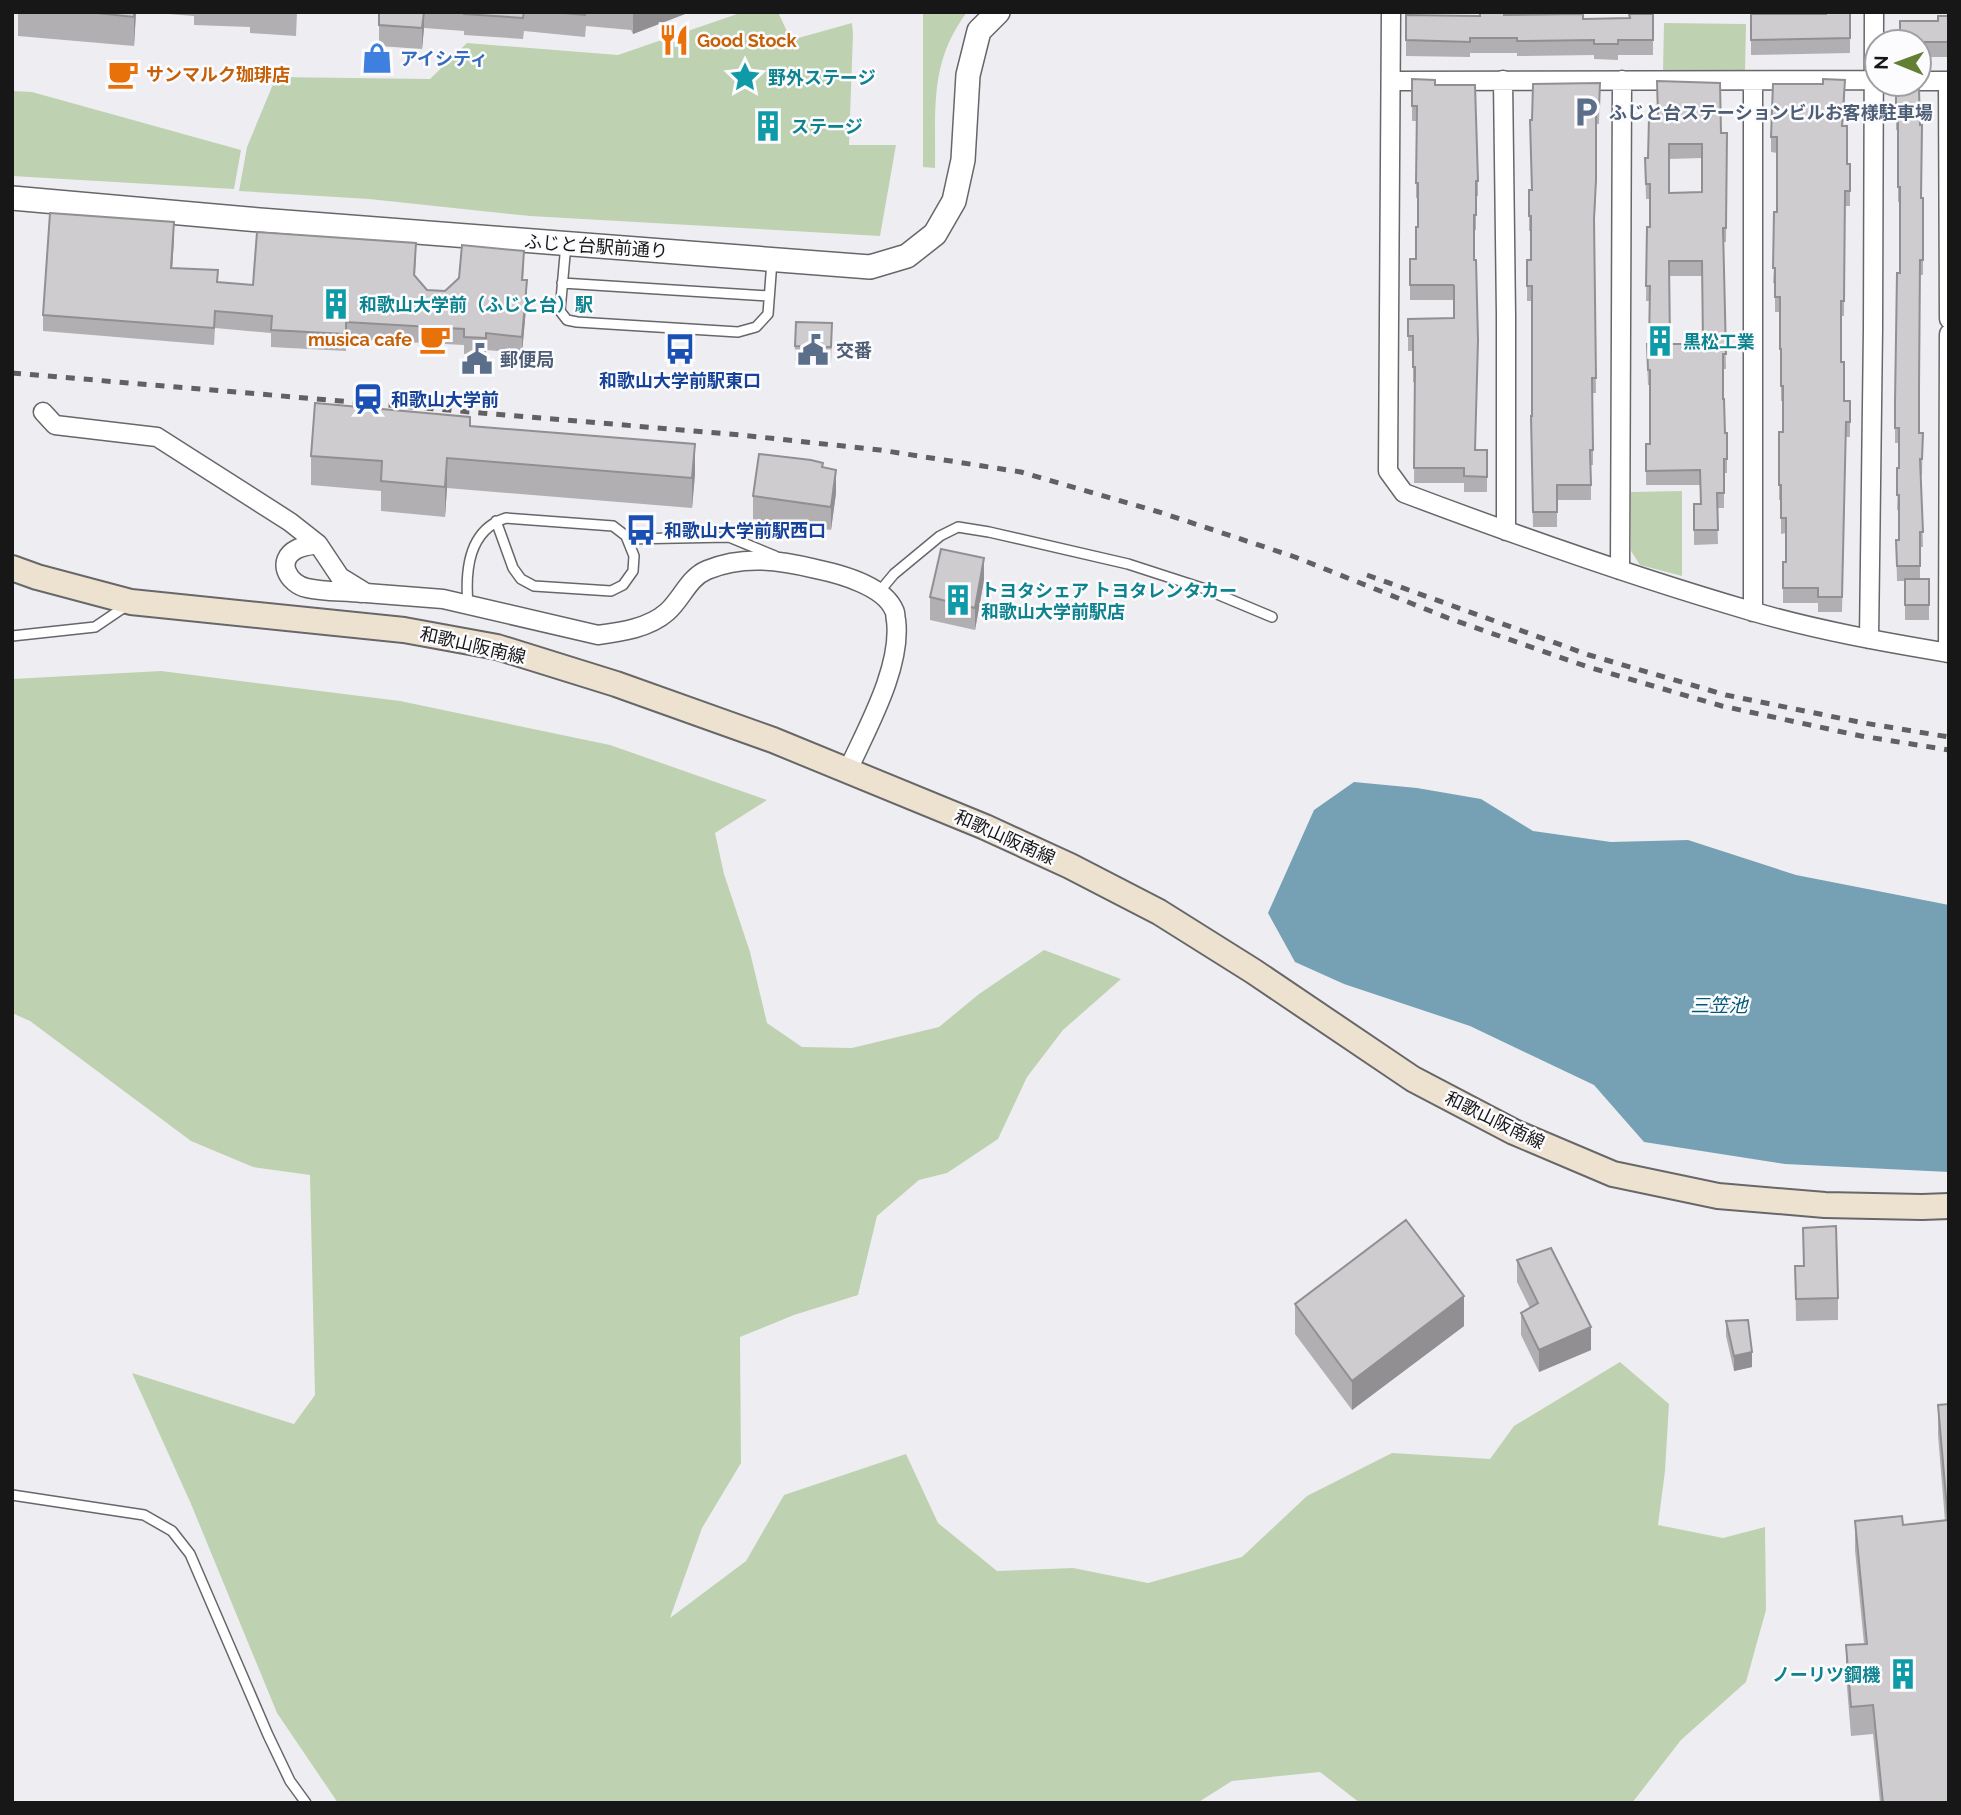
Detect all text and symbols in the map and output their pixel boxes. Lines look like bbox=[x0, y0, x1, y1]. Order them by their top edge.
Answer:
restaurant icon: Good Stock bbox=[657, 23, 691, 57]
north arrow bbox=[1863, 28, 1933, 98]
place label: Good Stock bbox=[697, 30, 797, 51]
shop icon: アイシティ bbox=[360, 41, 394, 75]
place label: アイシティ bbox=[400, 48, 488, 69]
text: N bbox=[1870, 55, 1892, 70]
cafe icon: サンマルク珈琲店 bbox=[106, 57, 140, 91]
place icon: 野外ステージ bbox=[728, 60, 762, 94]
place label: サンマルク珈琲店 bbox=[146, 64, 290, 85]
place label: 野外ステージ bbox=[768, 67, 876, 88]
parking icon: ふじと台ステーションビルお客様駐車場 bbox=[1569, 95, 1603, 129]
place label: ふじと台ステーションビルお客様駐車場 bbox=[1609, 102, 1933, 123]
building icon: ステージ bbox=[751, 109, 785, 143]
place label: ステージ bbox=[791, 116, 863, 137]
street label: ふじと台駅前通り bbox=[523, 231, 669, 261]
building icon: 和歌山大学前（ふじと台）駅 bbox=[319, 287, 353, 321]
place label: 和歌山大学前（ふじと台）駅 bbox=[359, 294, 593, 315]
cafe icon: musica cafe bbox=[418, 322, 452, 356]
building icon: 黒松工業 bbox=[1643, 324, 1677, 358]
place label: musica cafe bbox=[308, 329, 412, 350]
place label: 黒松工業 bbox=[1683, 331, 1755, 352]
bus stop icon: 和歌山大学前駅東口 bbox=[663, 332, 697, 366]
public building icon: 交番 bbox=[796, 333, 830, 367]
place label: 交番 bbox=[836, 340, 872, 361]
public building icon: 郵便局 bbox=[460, 342, 494, 376]
place label: 郵便局 bbox=[500, 349, 554, 370]
place label: 和歌山大学前駅東口 bbox=[599, 370, 761, 391]
station icon: 和歌山大学前 bbox=[351, 382, 385, 416]
place label: 和歌山大学前 bbox=[391, 389, 499, 410]
bus stop icon: 和歌山大学前駅西口 bbox=[624, 513, 658, 547]
place label: 和歌山大学前駅西口 bbox=[664, 520, 826, 541]
place label: トヨタシェア トヨタレンタカー 和歌山大学前駅店 bbox=[981, 580, 1237, 622]
building icon: トヨタシェア トヨタレンタカー 和歌山大学前駅店 bbox=[941, 583, 975, 617]
street label: 和歌山阪南線 bbox=[418, 623, 528, 667]
street label: 和歌山阪南線 bbox=[951, 805, 1059, 869]
water label: 三笠池 bbox=[1690, 994, 1749, 1016]
street label: 和歌山阪南線 bbox=[1442, 1087, 1548, 1153]
building icon: ノーリツ鋼機 bbox=[1886, 1657, 1920, 1691]
place label: ノーリツ鋼機 bbox=[1772, 1664, 1881, 1685]

